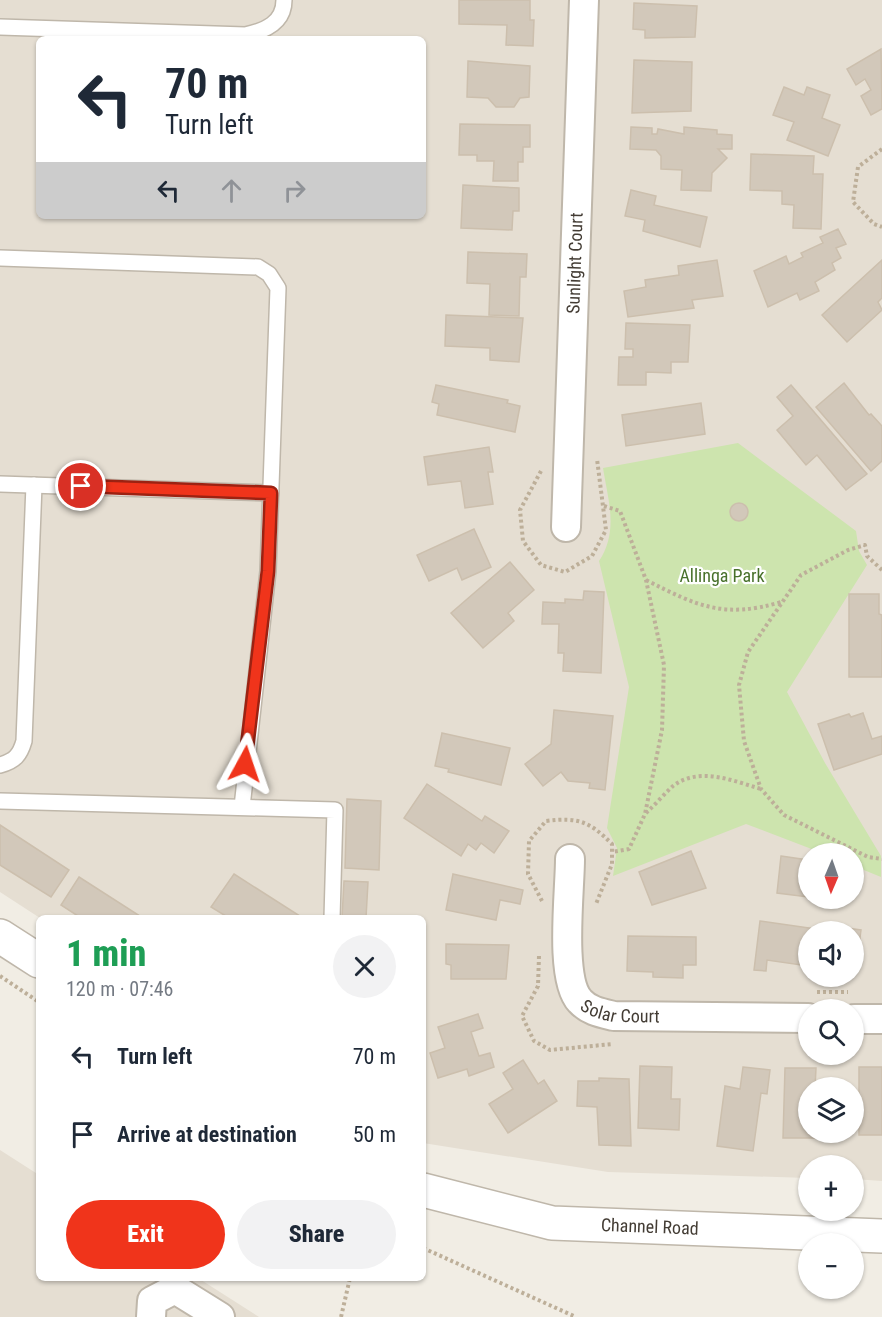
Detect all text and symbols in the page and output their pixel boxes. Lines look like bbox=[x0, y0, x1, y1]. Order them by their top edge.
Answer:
text: 70 m bbox=[165, 59, 248, 108]
icon: left bbox=[66, 60, 144, 138]
text: Turn left bbox=[165, 109, 254, 141]
icon: left bbox=[152, 174, 185, 207]
icon: ahead bbox=[215, 174, 248, 207]
icon: right bbox=[278, 174, 311, 207]
street label: Sunlight Court bbox=[562, 212, 587, 314]
pin bbox=[55, 460, 106, 511]
icon: arrive bbox=[64, 469, 97, 502]
park label: Allinga Park bbox=[679, 565, 765, 586]
position arrow bbox=[213, 732, 277, 796]
north arrow bbox=[798, 843, 864, 909]
map controls bbox=[798, 843, 864, 1299]
button: sound bbox=[798, 921, 864, 987]
text: 1 min bbox=[66, 933, 146, 975]
button: close bbox=[333, 935, 396, 998]
text: 120 m · 07:46 bbox=[66, 977, 173, 1001]
street label: Solar Court bbox=[577, 995, 660, 1026]
button: search bbox=[798, 999, 864, 1065]
icon: left bbox=[66, 1040, 99, 1073]
text: Turn left bbox=[117, 1044, 192, 1069]
text: 70 m bbox=[353, 1044, 396, 1069]
button: layers bbox=[798, 1077, 864, 1143]
icon: arrive bbox=[66, 1118, 99, 1151]
text: Arrive at destination bbox=[117, 1122, 297, 1147]
text: 50 m bbox=[353, 1122, 396, 1147]
button: + bbox=[798, 1155, 864, 1221]
button: Exit bbox=[66, 1200, 225, 1269]
button: Share bbox=[237, 1200, 396, 1269]
street label: Channel Road bbox=[600, 1214, 699, 1239]
button: − bbox=[798, 1233, 864, 1299]

